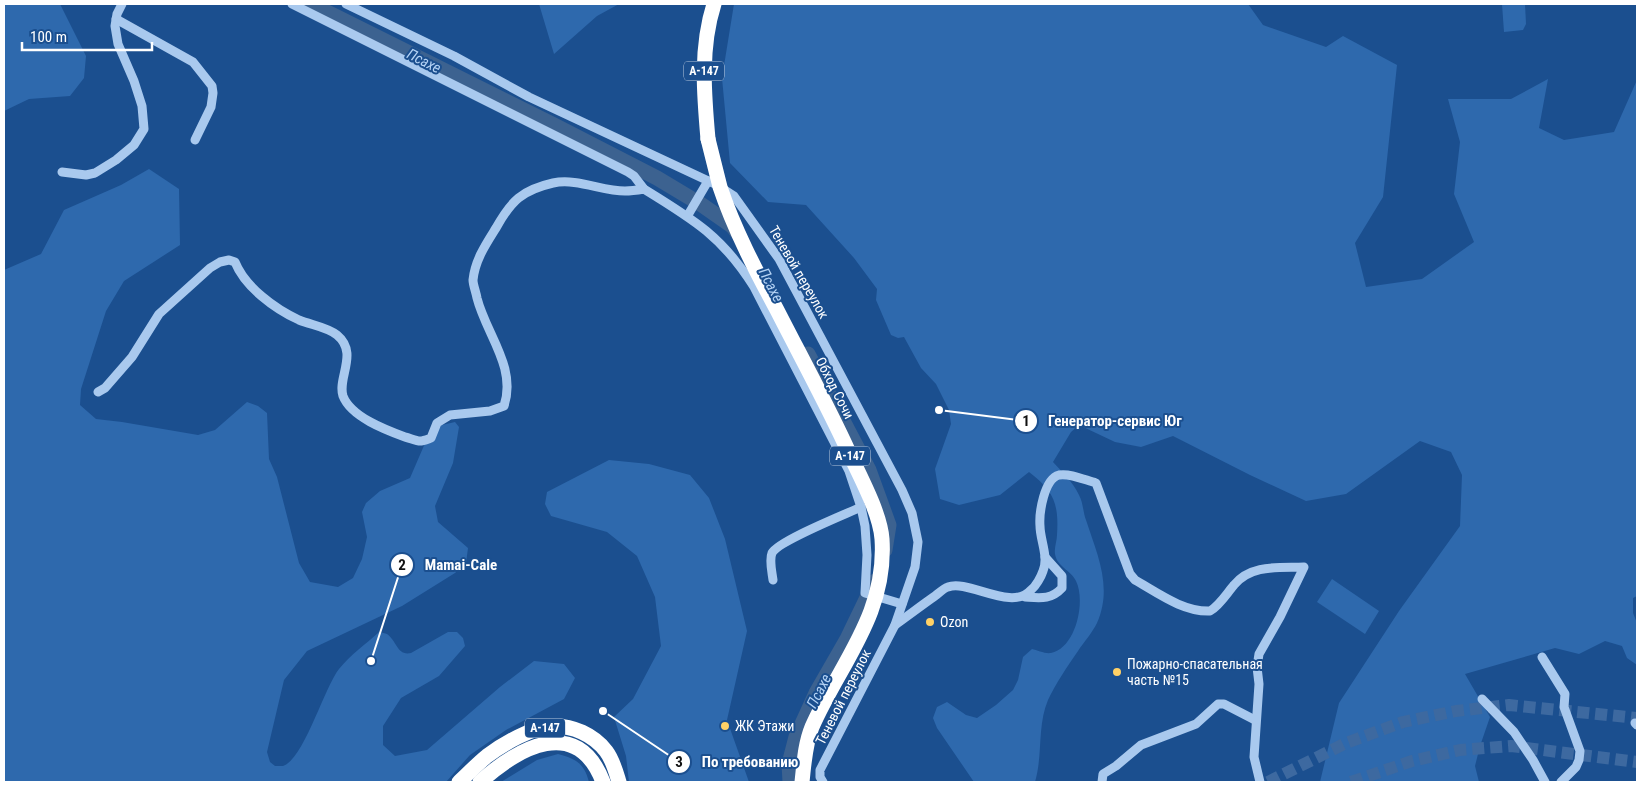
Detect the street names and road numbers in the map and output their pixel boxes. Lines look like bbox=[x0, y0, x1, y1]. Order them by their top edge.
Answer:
road number: А-147 bbox=[684, 61, 724, 80]
street label: Теневой переулок bbox=[766, 223, 832, 322]
street label: Обход Сочи bbox=[813, 354, 857, 422]
road number: А-147 bbox=[830, 446, 870, 466]
street label: Теневой переулок bbox=[812, 646, 874, 747]
road number: А-147 bbox=[525, 718, 565, 738]

